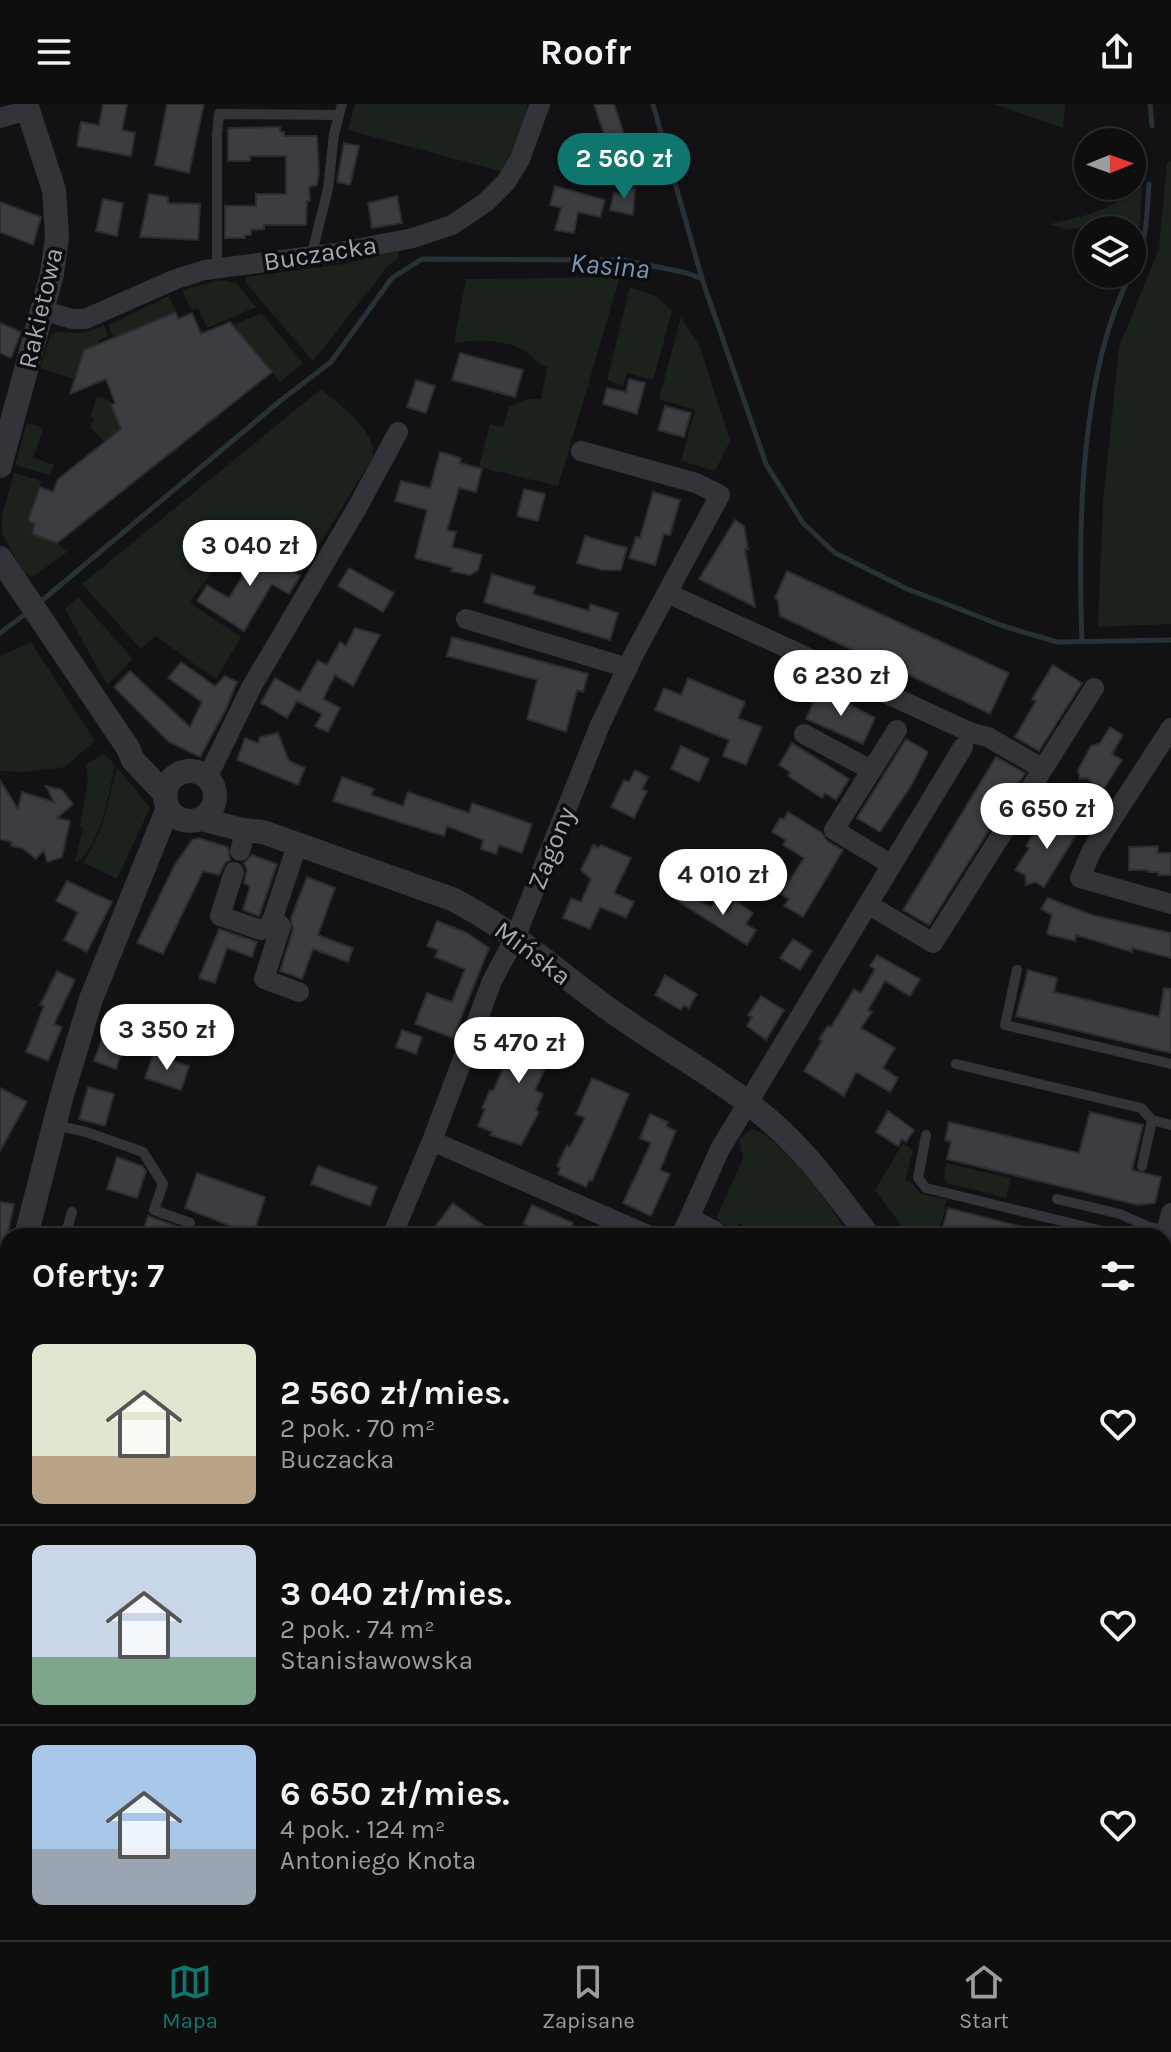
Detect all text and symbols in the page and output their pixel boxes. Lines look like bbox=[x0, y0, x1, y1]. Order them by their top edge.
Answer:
icon: menu bbox=[32, 30, 76, 74]
icon: share bbox=[1095, 30, 1139, 74]
text: Roofr bbox=[540, 31, 631, 73]
north arrow bbox=[1074, 128, 1146, 200]
map controls bbox=[1074, 128, 1146, 288]
pin: 2 560 zł bbox=[541, 133, 707, 201]
text: 2 560 zł bbox=[575, 143, 673, 174]
button: layers bbox=[1074, 216, 1146, 288]
street label: Buczacka bbox=[261, 229, 379, 278]
street label: Rakietowa bbox=[12, 245, 69, 372]
water label: Kasina bbox=[569, 246, 651, 285]
pin: 3 040 zł bbox=[167, 520, 333, 588]
text: 3 040 zł bbox=[201, 530, 299, 561]
pin: 6 230 zł bbox=[758, 650, 924, 718]
text: 6 230 zł bbox=[792, 660, 890, 691]
pin: 6 650 zł bbox=[964, 783, 1130, 851]
text: 6 650 zł bbox=[998, 793, 1096, 824]
street label: Zagony bbox=[521, 802, 582, 894]
pin: 4 010 zł bbox=[640, 849, 806, 917]
text: 4 010 zł bbox=[677, 859, 769, 890]
street label: Mińska bbox=[488, 915, 577, 992]
pin: 3 350 zł bbox=[84, 1004, 250, 1072]
text: 3 350 zł bbox=[118, 1014, 216, 1045]
pin: 5 470 zł bbox=[436, 1017, 602, 1085]
text: 5 470 zł bbox=[472, 1027, 566, 1058]
icon: filters bbox=[1096, 1254, 1140, 1298]
text: Oferty: 7 bbox=[32, 1256, 164, 1296]
text: 2 560 zł/mies. bbox=[280, 1373, 510, 1413]
icon: home bbox=[96, 1376, 192, 1472]
icon: heart bbox=[1096, 1402, 1140, 1446]
text: 2 pok. · 70 m² bbox=[280, 1413, 436, 1444]
text: Buczacka bbox=[280, 1444, 394, 1475]
text: 3 040 zł/mies. bbox=[280, 1574, 512, 1614]
icon: home bbox=[96, 1577, 192, 1673]
icon: heart bbox=[1096, 1603, 1140, 1647]
text: 2 pok. · 74 m² bbox=[280, 1614, 435, 1645]
text: Stanisławowska bbox=[280, 1645, 473, 1676]
text: 6 650 zł/mies. bbox=[280, 1774, 510, 1814]
icon: home bbox=[96, 1777, 192, 1873]
icon: heart bbox=[1096, 1803, 1140, 1847]
text: 4 pok. · 124 m² bbox=[280, 1814, 446, 1845]
text: Antoniego Knota bbox=[280, 1845, 476, 1876]
tab: Mapa bbox=[162, 1960, 218, 2034]
tab: Zapisane bbox=[542, 1960, 635, 2034]
tab: Start bbox=[959, 1960, 1009, 2034]

